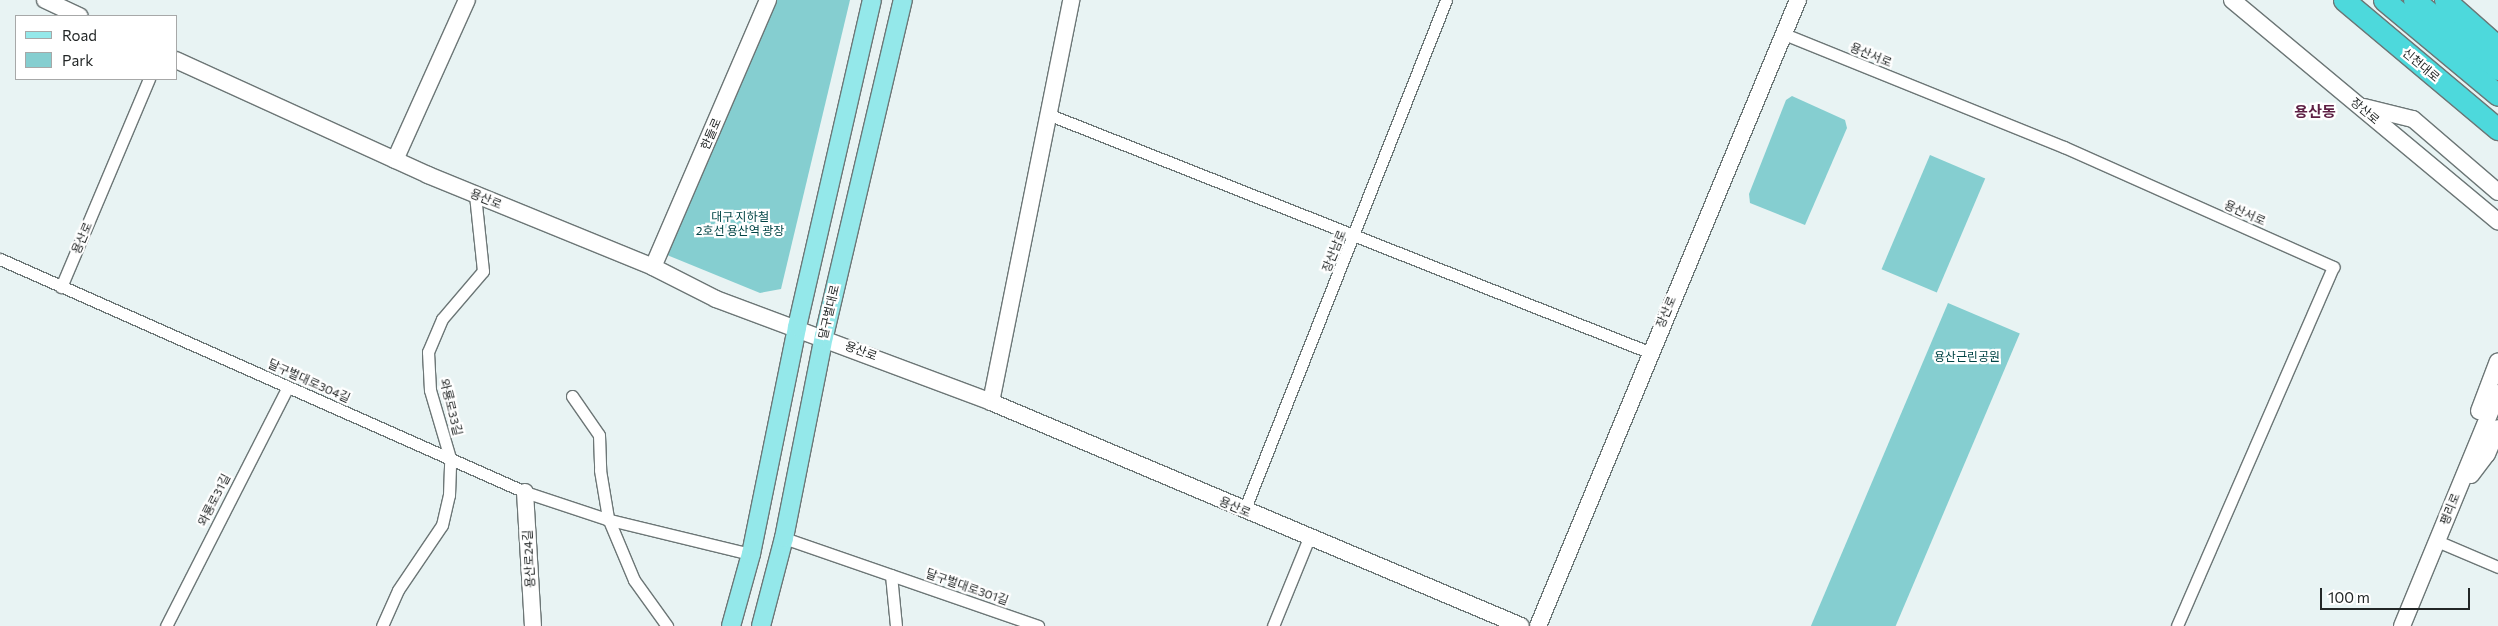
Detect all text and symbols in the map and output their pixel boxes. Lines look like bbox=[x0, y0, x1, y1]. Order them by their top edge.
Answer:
legend bbox=[15, 15, 178, 80]
text: Road bbox=[62, 26, 97, 44]
street label: 용산서로 bbox=[1848, 40, 1894, 70]
street label: 신천대로 bbox=[2399, 45, 2443, 85]
text: Park bbox=[62, 51, 93, 69]
street label: 장산로 bbox=[2348, 95, 2382, 127]
district label: 용산동 bbox=[2294, 103, 2336, 121]
street label: 한들로 bbox=[698, 116, 724, 152]
street label: 용산로 bbox=[468, 186, 504, 212]
street label: 용산서로 bbox=[2222, 197, 2268, 229]
park label: 대구 지하철 2호선 용산역 광장 bbox=[696, 210, 784, 238]
street label: 용산로 bbox=[69, 220, 95, 256]
street label: 장산남로 bbox=[1319, 228, 1349, 274]
street label: 달구벌대로 bbox=[816, 283, 842, 341]
street label: 장산로 bbox=[1653, 294, 1679, 330]
street label: 용산로 bbox=[843, 338, 879, 364]
park label: 용산근린공원 bbox=[1934, 350, 2000, 364]
street label: 달구벌대로304길 bbox=[266, 357, 352, 405]
street label: 와룡로33길 bbox=[437, 377, 465, 437]
street label: 와룡로31길 bbox=[195, 472, 233, 528]
street label: 평리로 bbox=[2437, 491, 2463, 527]
street label: 용산로 bbox=[1217, 494, 1253, 520]
street label: 용산로24길 bbox=[520, 530, 538, 588]
street label: 달구벌대로301길 bbox=[924, 566, 1010, 608]
scale bar bbox=[2323, 578, 2473, 610]
text: 100 m bbox=[2328, 588, 2370, 606]

